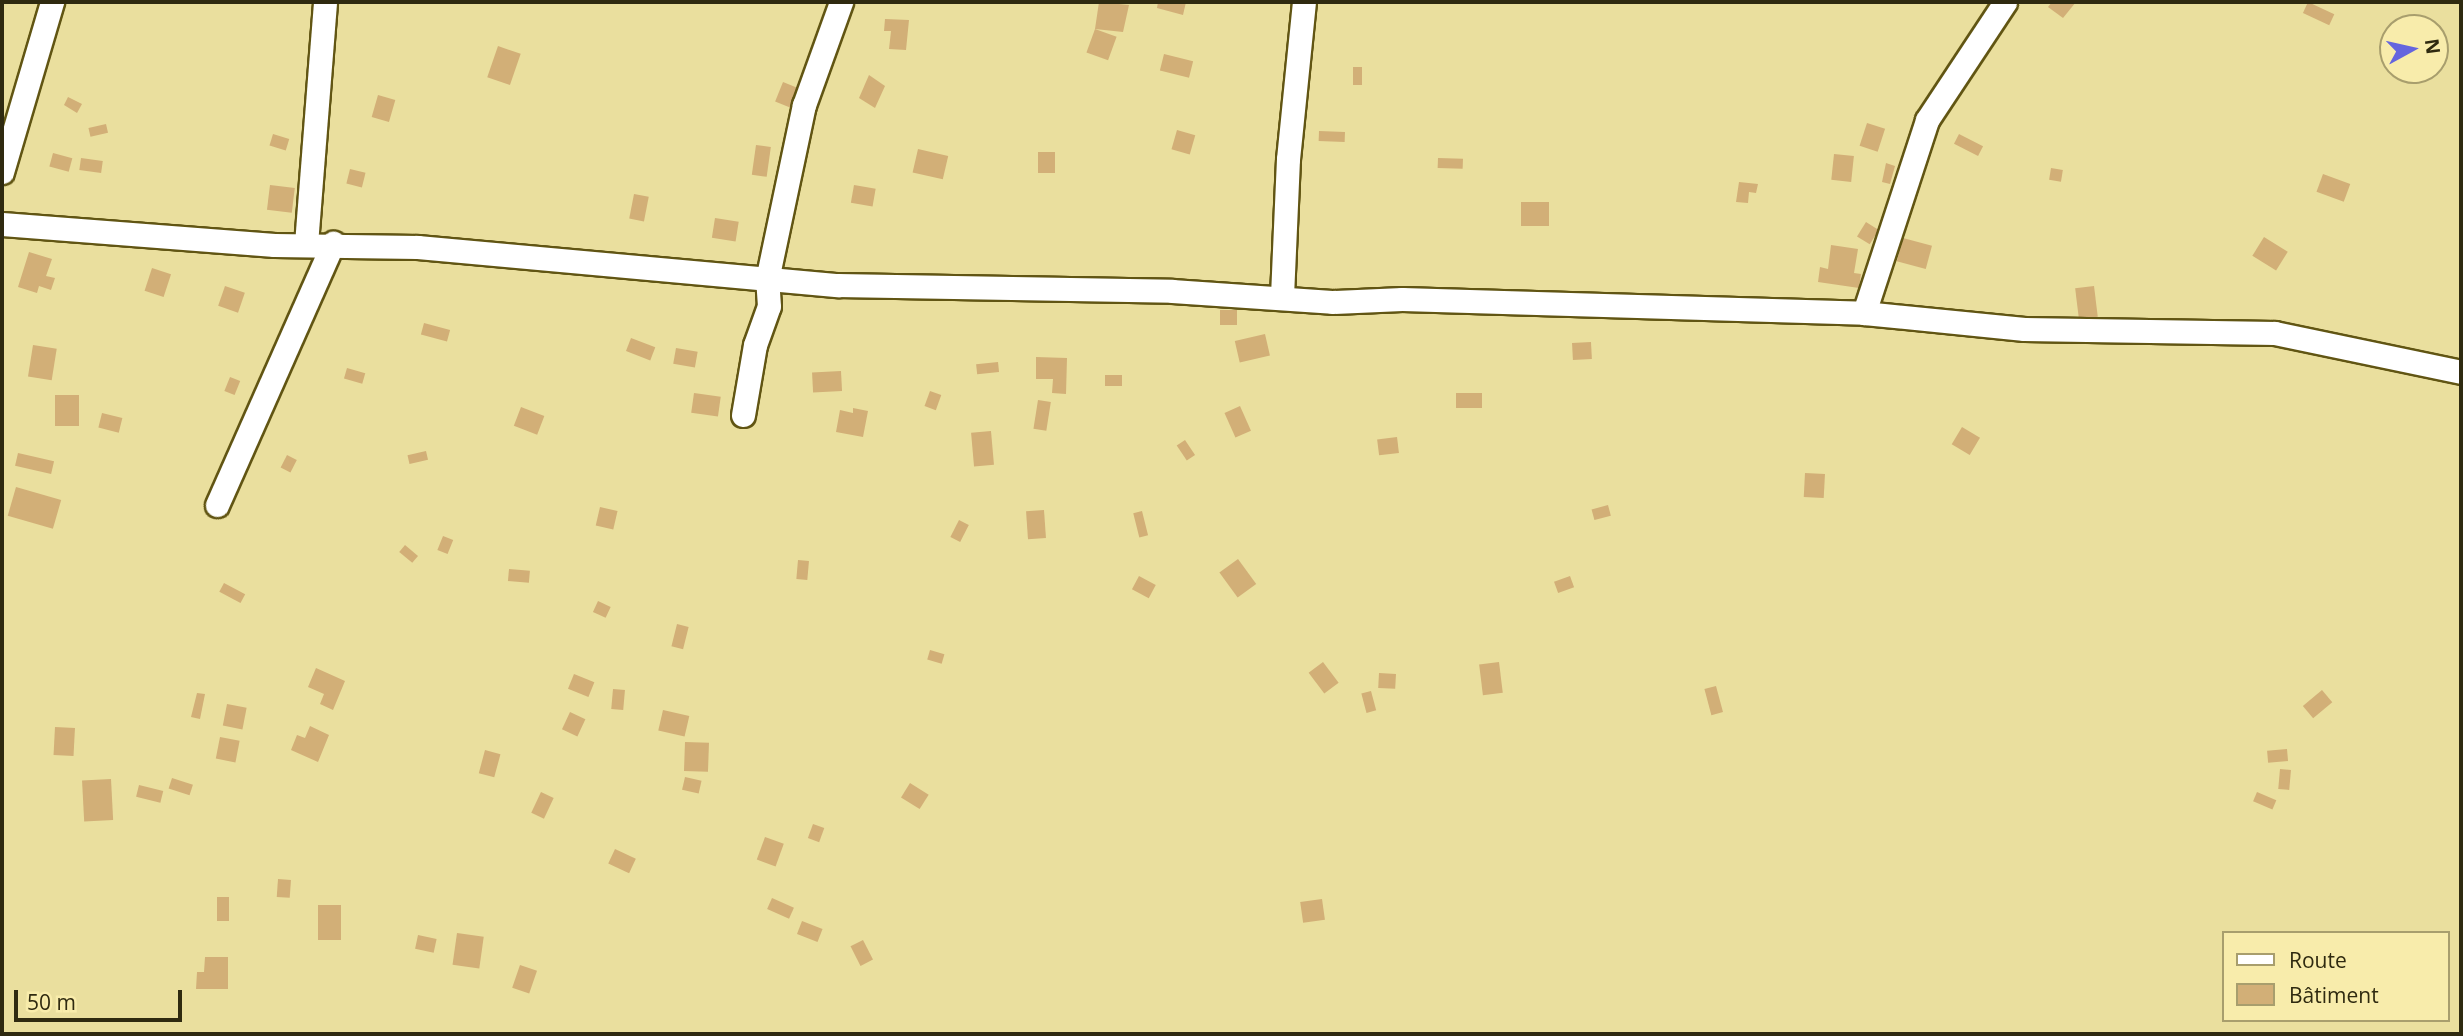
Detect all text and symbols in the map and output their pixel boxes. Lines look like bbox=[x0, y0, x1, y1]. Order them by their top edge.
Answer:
north arrow bbox=[2379, 14, 2449, 84]
text: N bbox=[2419, 37, 2447, 56]
legend bbox=[2222, 931, 2449, 1022]
text: Route bbox=[2289, 946, 2347, 974]
scale bar bbox=[18, 976, 186, 1020]
text: Bâtiment bbox=[2289, 981, 2379, 1009]
text: 50 m bbox=[27, 988, 76, 1016]

